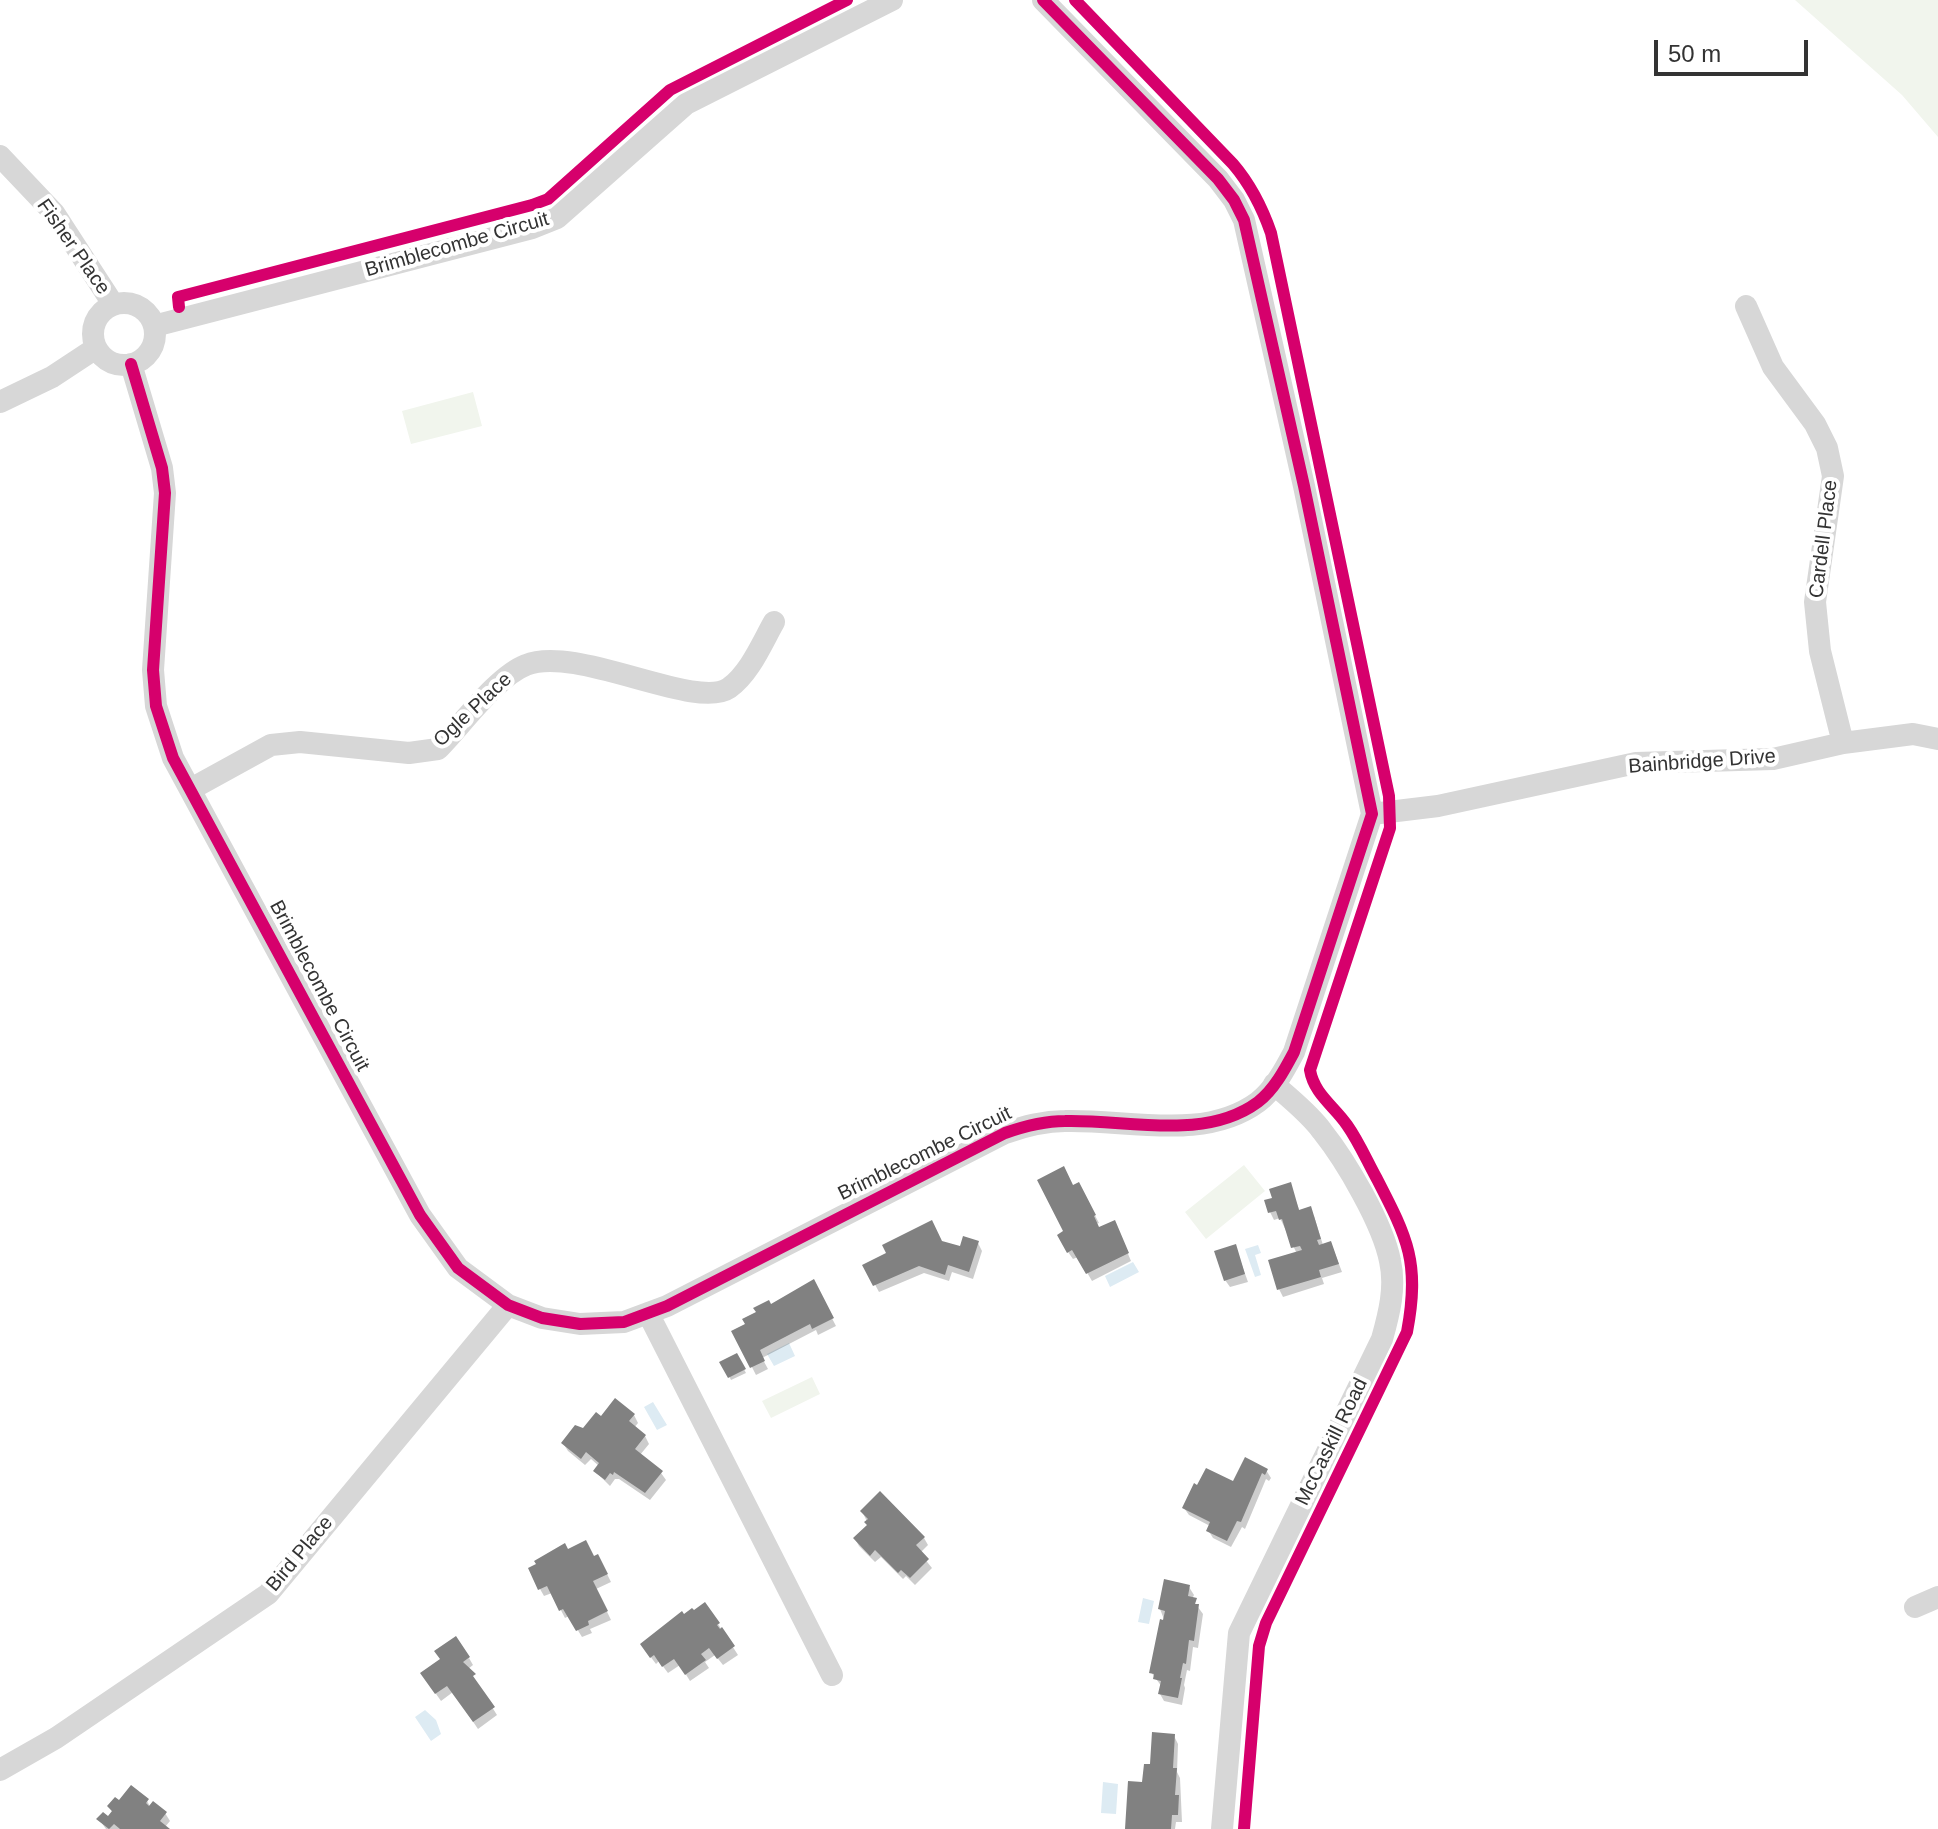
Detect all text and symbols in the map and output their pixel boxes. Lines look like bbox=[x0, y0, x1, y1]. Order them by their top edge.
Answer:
scale bar bbox=[1658, 24, 1812, 74]
text: 50 m bbox=[1668, 40, 1721, 67]
street label: Fisher Place bbox=[31, 195, 115, 299]
street label: Brimblecombe Circuit bbox=[362, 207, 552, 283]
street label: Cardell Place bbox=[1805, 479, 1843, 599]
street label: Ogle Place bbox=[429, 668, 517, 752]
street label: Bainbridge Drive bbox=[1627, 745, 1777, 779]
street label: Brimblecombe Circuit bbox=[264, 896, 374, 1076]
street label: Brimblecombe Circuit bbox=[834, 1102, 1016, 1206]
street label: McCaskill Road bbox=[1291, 1374, 1373, 1510]
street label: Bird Place bbox=[262, 1511, 338, 1597]

